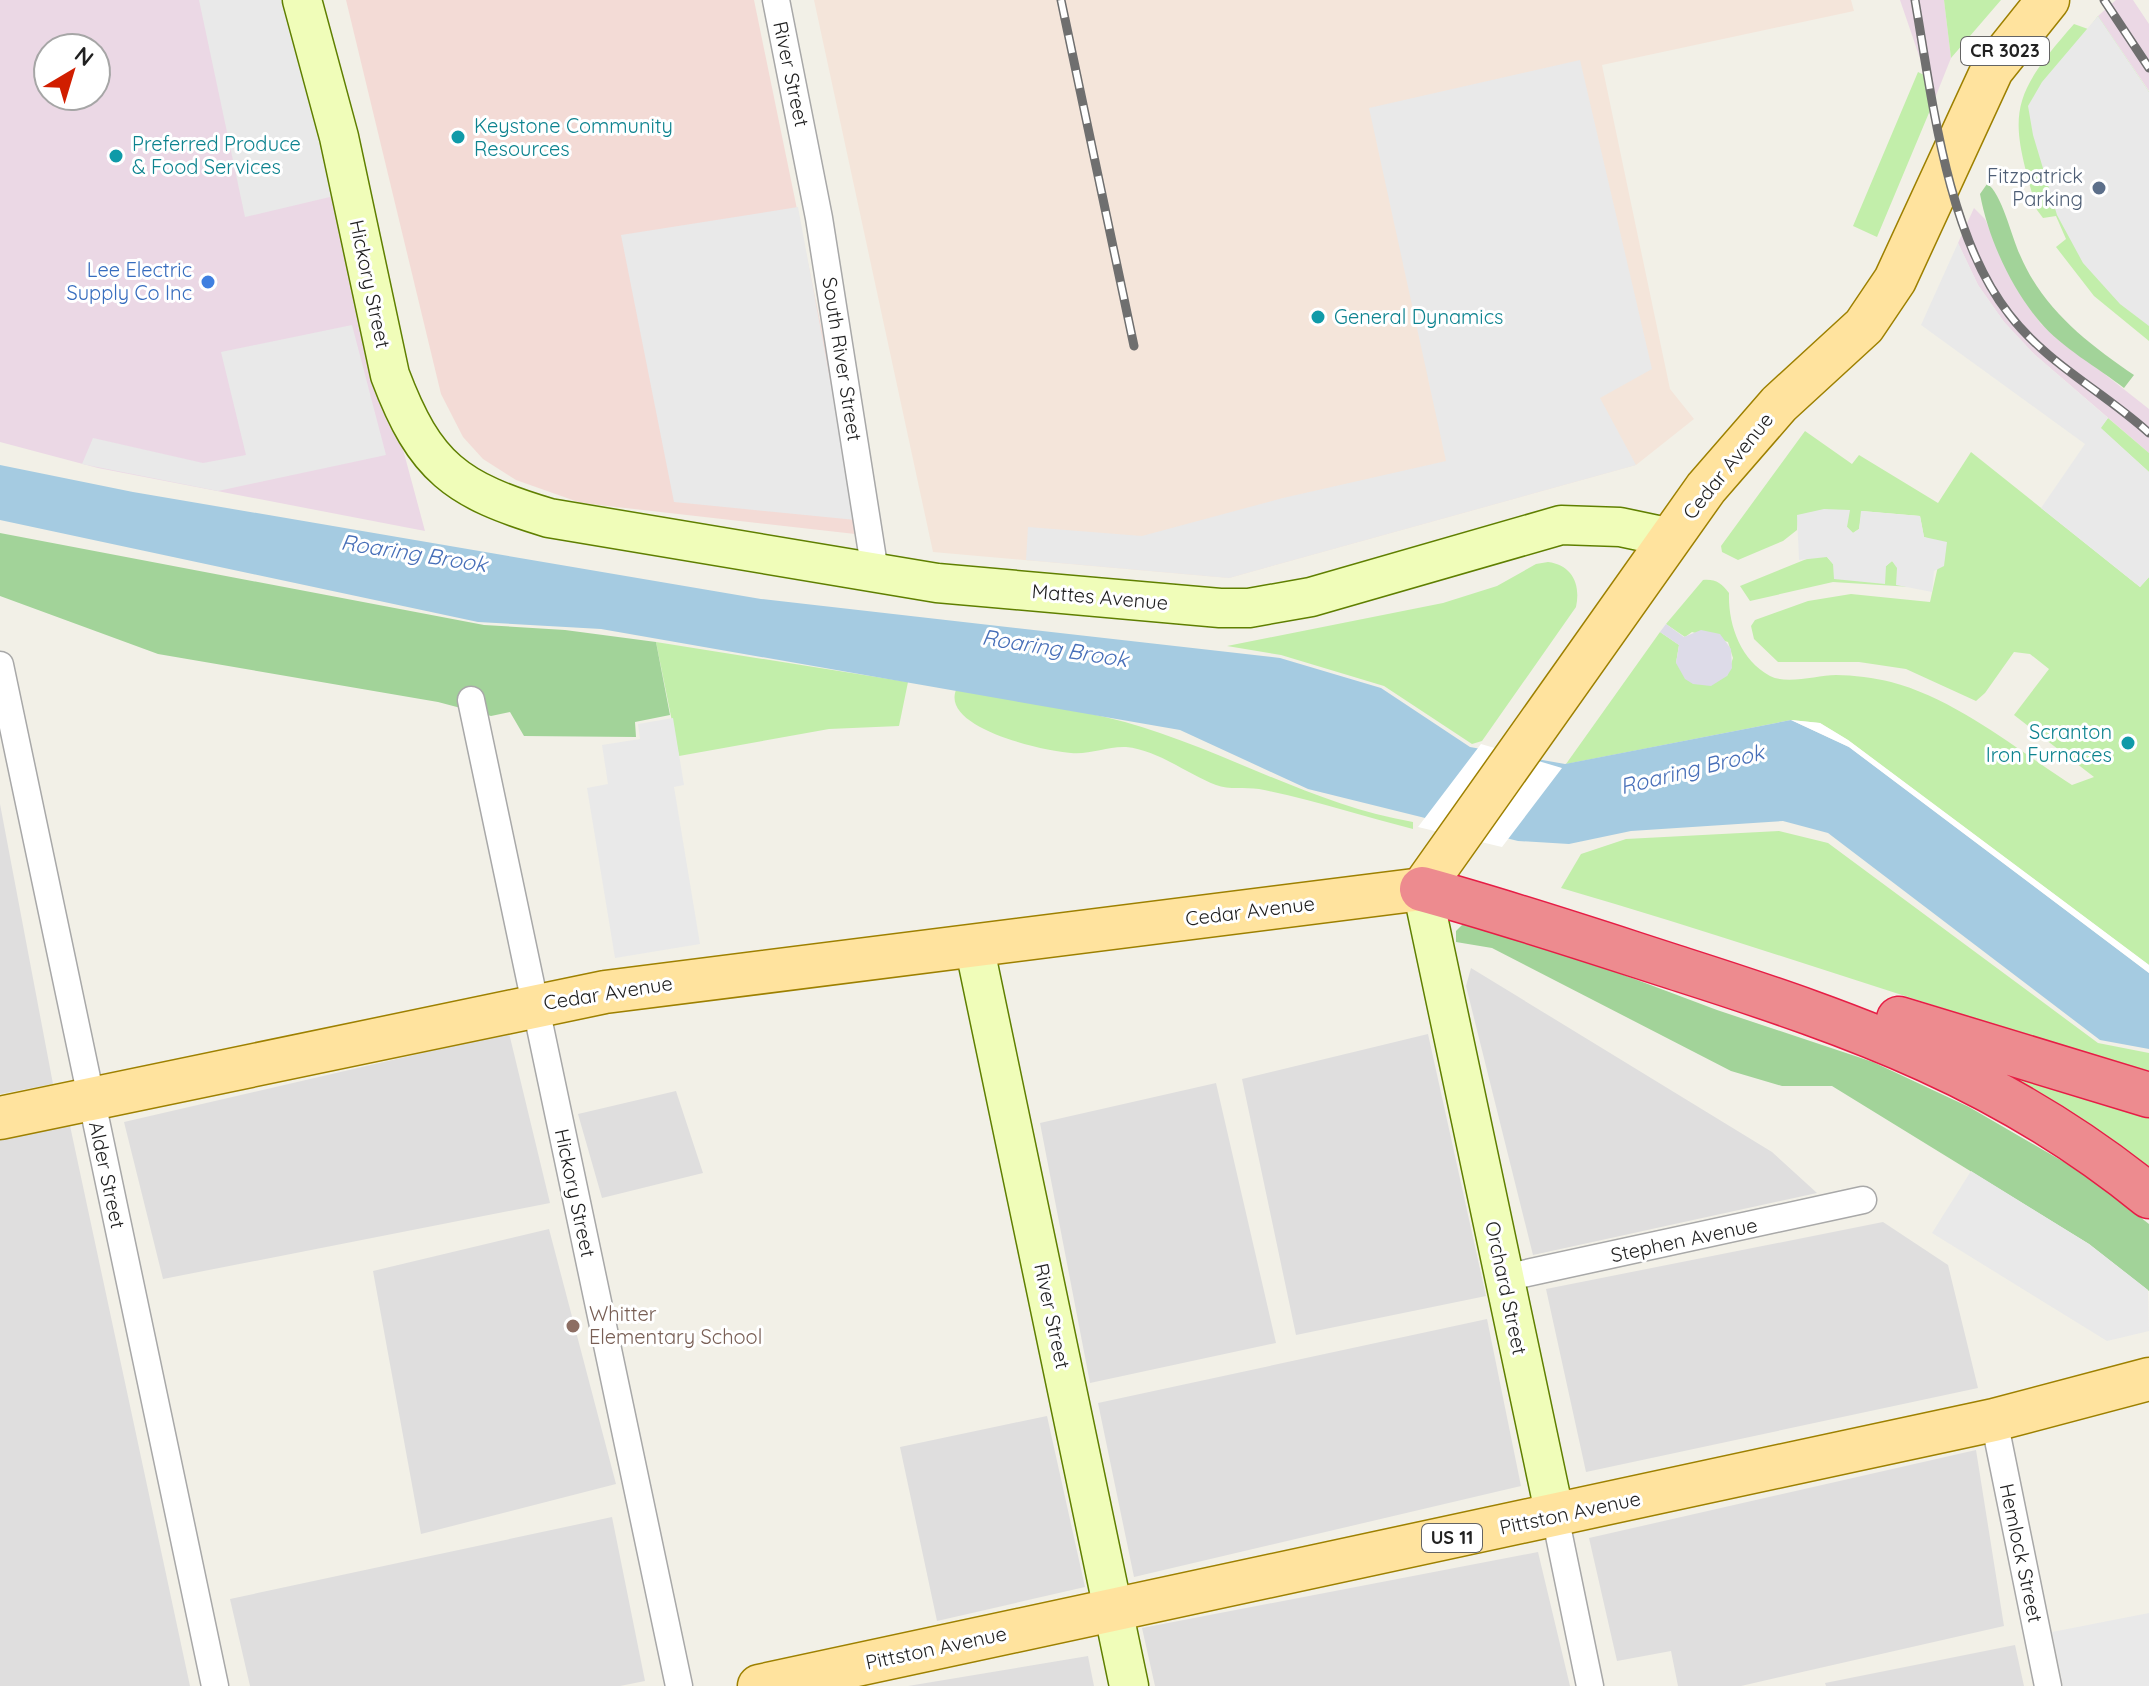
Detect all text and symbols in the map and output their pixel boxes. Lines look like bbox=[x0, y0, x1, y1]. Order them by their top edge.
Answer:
street label: River Street bbox=[768, 19, 815, 129]
north arrow bbox=[32, 32, 112, 112]
road number: CR 3023 bbox=[1961, 37, 2049, 65]
text: N bbox=[69, 40, 99, 72]
place label: Keystone Community Resources bbox=[474, 113, 673, 161]
marker: Keystone Community Resources bbox=[449, 128, 467, 146]
place label: Preferred Produce & Food Services bbox=[132, 131, 301, 179]
marker: Preferred Produce & Food Services bbox=[107, 147, 125, 165]
place label: Fitzpatrick Parking bbox=[1987, 163, 2083, 211]
marker: Fitzpatrick Parking bbox=[2090, 179, 2108, 197]
street label: Hickory Street bbox=[345, 217, 396, 351]
place label: Lee Electric Supply Co Inc bbox=[67, 257, 192, 305]
marker: Lee Electric Supply Co Inc bbox=[199, 273, 217, 291]
street label: South River Street bbox=[817, 275, 868, 443]
place label: General Dynamics bbox=[1334, 304, 1503, 329]
marker: General Dynamics bbox=[1309, 308, 1327, 326]
street label: Cedar Avenue bbox=[1677, 407, 1778, 524]
water label: Roaring Brook bbox=[339, 528, 491, 579]
street label: Mattes Avenue bbox=[1031, 578, 1169, 615]
water label: Roaring Brook bbox=[980, 623, 1132, 674]
place label: Scranton Iron Furnaces bbox=[1986, 719, 2112, 767]
marker: Scranton Iron Furnaces bbox=[2119, 734, 2137, 752]
water label: Roaring Brook bbox=[1617, 737, 1769, 800]
street label: Cedar Avenue bbox=[1184, 890, 1316, 931]
street label: Cedar Avenue bbox=[542, 970, 674, 1015]
street label: Alder Street bbox=[84, 1119, 131, 1231]
street label: Hickory Street bbox=[550, 1126, 601, 1260]
street label: Stephen Avenue bbox=[1608, 1212, 1760, 1267]
street label: Orchard Street bbox=[1480, 1219, 1533, 1357]
street label: River Street bbox=[1029, 1261, 1076, 1371]
place label: Whitter Elementary School bbox=[589, 1301, 762, 1349]
marker: Whitter Elementary School bbox=[564, 1317, 582, 1335]
street label: Hemlock Street bbox=[1995, 1481, 2048, 1625]
street label: Pittston Avenue bbox=[1497, 1485, 1643, 1540]
road number: US 11 bbox=[1422, 1524, 1482, 1552]
street label: Pittston Avenue bbox=[863, 1620, 1009, 1675]

